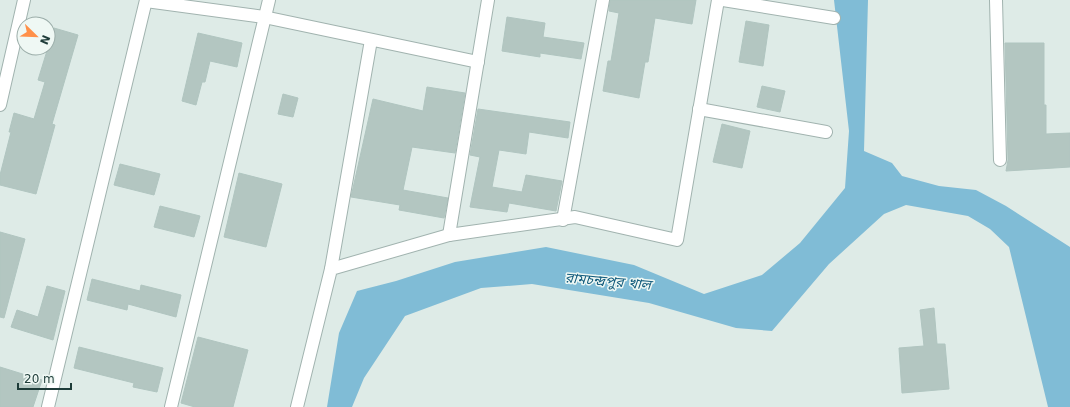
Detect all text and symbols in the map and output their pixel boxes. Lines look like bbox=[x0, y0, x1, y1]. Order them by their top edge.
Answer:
north arrow bbox=[16, 16, 56, 56]
text: N bbox=[37, 33, 53, 46]
water label: রামচন্দ্রপুর খাল bbox=[564, 269, 654, 294]
scale bar bbox=[18, 365, 71, 391]
text: 20 m bbox=[24, 372, 55, 386]

